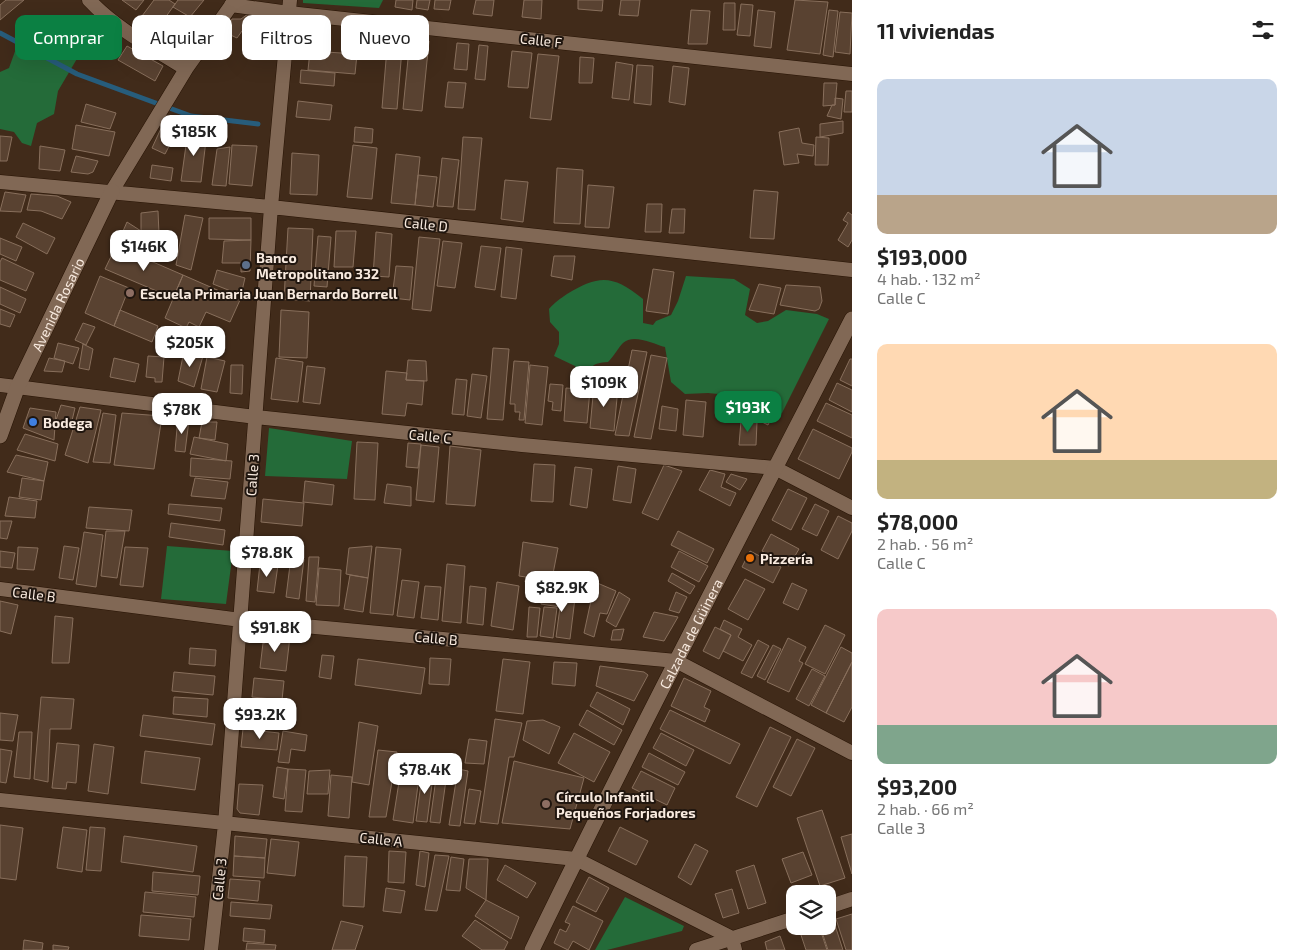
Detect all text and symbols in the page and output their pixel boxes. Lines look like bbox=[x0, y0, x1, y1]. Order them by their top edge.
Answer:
chip: Comprar bbox=[15, 15, 122, 60]
chip: Alquilar bbox=[132, 15, 232, 60]
chip: Filtros bbox=[242, 15, 331, 60]
chip: Nuevo bbox=[341, 15, 429, 60]
icon: filters bbox=[1249, 16, 1277, 44]
text: 11 viviendas bbox=[877, 18, 995, 43]
street label: Calle F bbox=[519, 29, 563, 51]
icon: home bbox=[1032, 111, 1122, 201]
pin: $185K bbox=[159, 114, 229, 157]
text: $185K bbox=[171, 121, 217, 140]
street label: Calle D bbox=[403, 213, 449, 235]
pin: $146K bbox=[109, 230, 179, 272]
text: $146K bbox=[121, 236, 167, 255]
text: $193,000 bbox=[877, 244, 967, 269]
place label: Banco Metropolitano 332 bbox=[256, 249, 379, 282]
street label: Avenida Rosario bbox=[28, 254, 87, 354]
marker: Banco Metropolitano 332 bbox=[240, 259, 252, 271]
text: 4 hab. · 132 m² bbox=[877, 269, 981, 288]
place label: Escuela Primaria Juan Bernardo Borrell bbox=[140, 285, 398, 302]
marker: Escuela Primaria Juan Bernardo Borrell bbox=[124, 287, 136, 299]
text: Calle C bbox=[877, 288, 926, 307]
pin: $205K bbox=[155, 326, 225, 368]
text: $205K bbox=[166, 332, 214, 351]
pin: $109K bbox=[569, 366, 639, 408]
text: $109K bbox=[581, 372, 627, 391]
icon: home bbox=[1032, 376, 1122, 466]
pin: $193K bbox=[713, 390, 783, 433]
pin: $78K bbox=[152, 392, 212, 435]
text: $193K bbox=[726, 397, 770, 416]
text: $78K bbox=[163, 399, 201, 418]
place label: Bodega bbox=[43, 414, 93, 431]
marker: Bodega bbox=[27, 416, 39, 428]
street label: Calle C bbox=[408, 425, 452, 447]
street label: Calle 3 bbox=[242, 453, 262, 497]
text: $78,000 bbox=[877, 509, 958, 534]
text: 2 hab. · 56 m² bbox=[877, 534, 973, 553]
pin: $78.8K bbox=[226, 536, 308, 578]
text: $78.8K bbox=[241, 542, 293, 561]
place label: Pizzería bbox=[760, 550, 813, 567]
marker: Pizzería bbox=[744, 552, 756, 564]
text: Calle C bbox=[877, 553, 926, 572]
pin: $82.9K bbox=[521, 570, 603, 613]
street label: Calzada de Güinera bbox=[655, 575, 726, 691]
text: $82.9K bbox=[536, 577, 588, 596]
street label: Calle B bbox=[11, 583, 57, 605]
pin: $91.8K bbox=[234, 610, 316, 653]
text: $91.8K bbox=[250, 617, 300, 636]
street label: Calle B bbox=[414, 628, 458, 648]
icon: home bbox=[1032, 641, 1122, 731]
pin: $93.2K bbox=[219, 698, 301, 740]
text: $93.2K bbox=[234, 704, 286, 723]
pin: $78.4K bbox=[384, 752, 466, 795]
text: $78.4K bbox=[399, 759, 451, 778]
text: $93,200 bbox=[877, 774, 957, 799]
place label: Círculo Infantil Pequeños Forjadores bbox=[556, 788, 696, 821]
marker: Círculo Infantil Pequeños Forjadores bbox=[540, 798, 552, 810]
text: 2 hab. · 66 m² bbox=[877, 799, 974, 818]
text: Calle 3 bbox=[877, 818, 925, 837]
street label: Calle A bbox=[359, 828, 404, 850]
street label: Calle 3 bbox=[208, 857, 230, 901]
map controls bbox=[786, 885, 836, 935]
button: layers bbox=[786, 885, 836, 935]

